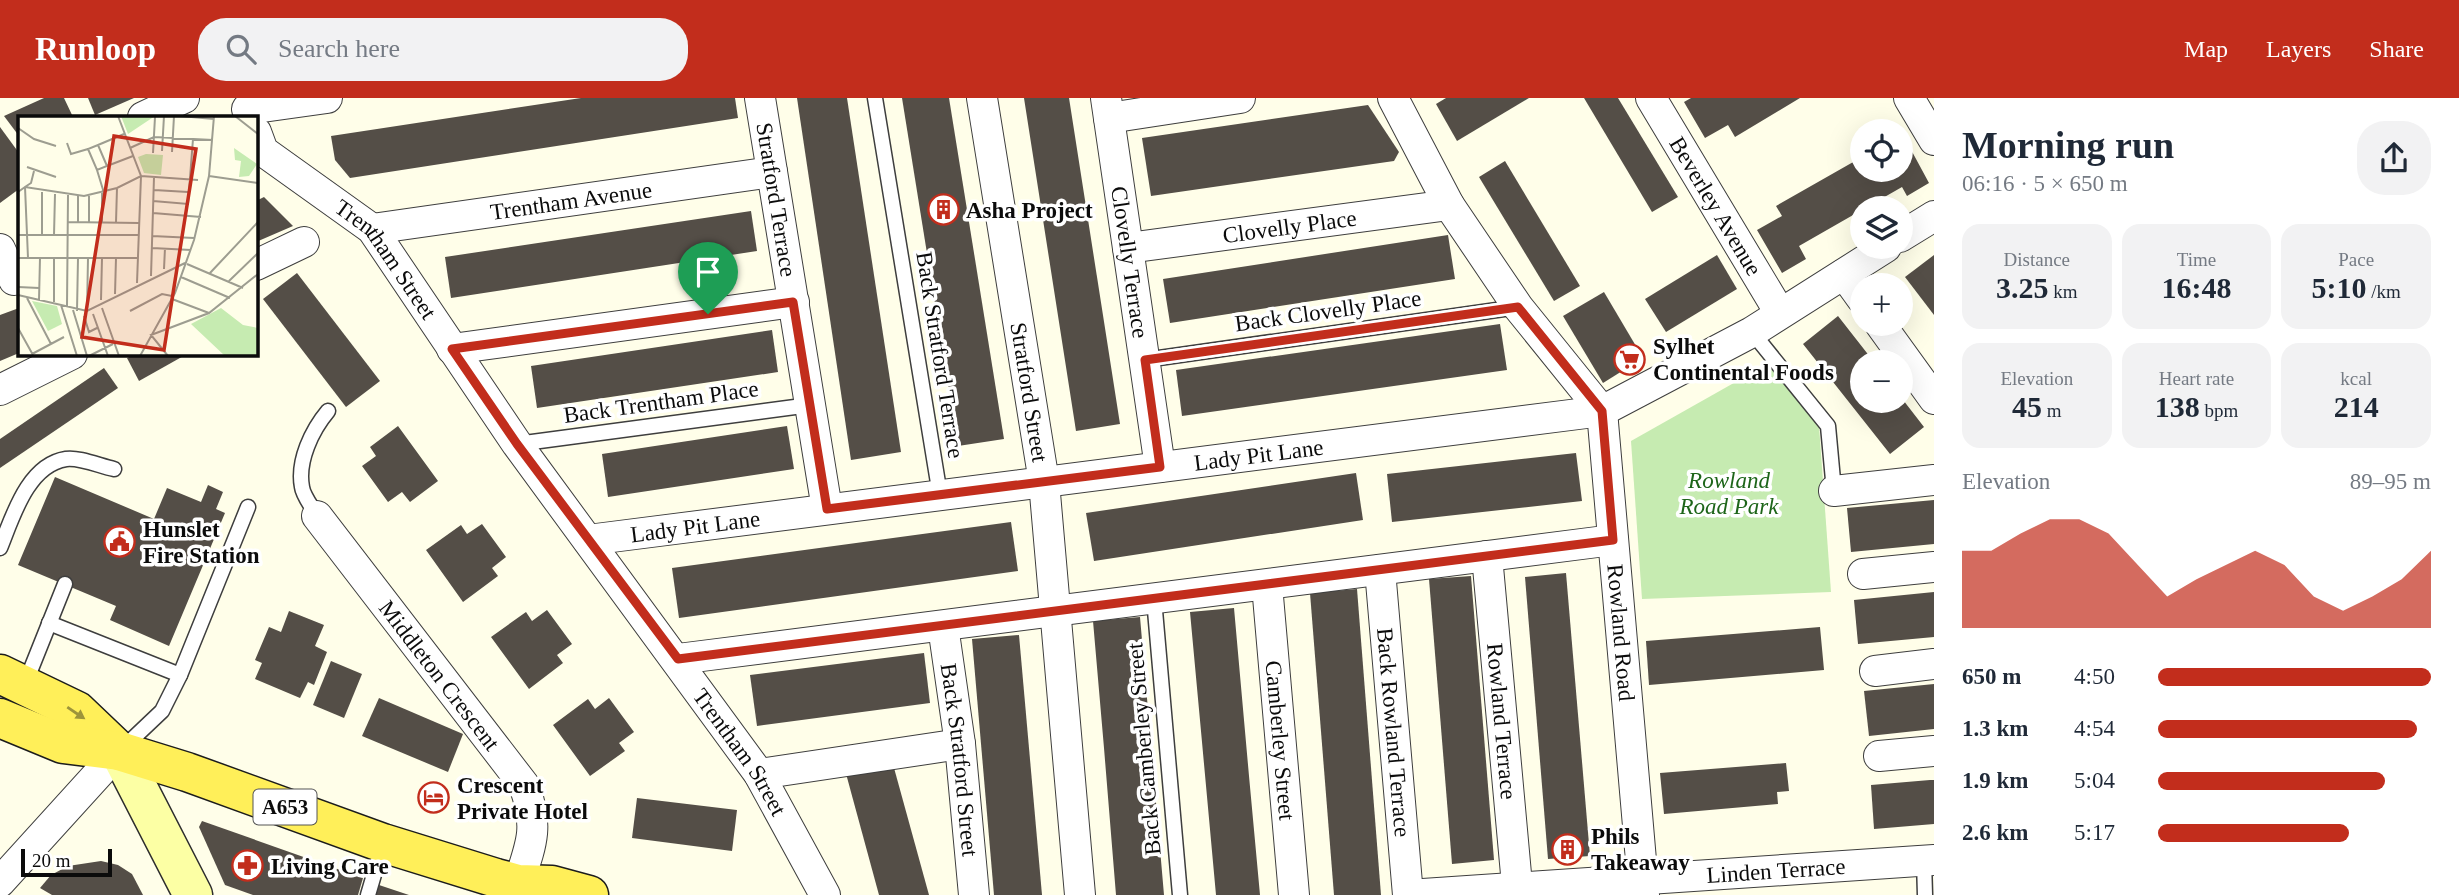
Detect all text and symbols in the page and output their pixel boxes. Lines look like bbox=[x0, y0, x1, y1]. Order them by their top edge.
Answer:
search box bbox=[198, 18, 688, 81]
icon: search bbox=[222, 30, 260, 68]
text: Runloop bbox=[35, 31, 156, 67]
text: Search here bbox=[278, 34, 400, 63]
text: Map bbox=[2184, 36, 2228, 62]
text: Layers bbox=[2266, 36, 2331, 62]
text: Share bbox=[2369, 36, 2424, 62]
inset map bbox=[18, 116, 257, 355]
map controls bbox=[1850, 119, 1913, 413]
button: locate bbox=[1850, 119, 1913, 182]
street label: Stratford Terrace bbox=[752, 121, 801, 279]
button: share bbox=[2357, 121, 2431, 195]
text: Morning run bbox=[1962, 124, 2174, 166]
street label: Beverley Avenue bbox=[1665, 132, 1767, 280]
text: 06:16 · 5 × 650 m bbox=[1962, 171, 2128, 196]
street label: Trentham Avenue bbox=[489, 177, 653, 225]
street label: Clovelly Terrace bbox=[1107, 185, 1154, 340]
building icon: Asha Project bbox=[926, 193, 960, 227]
street label: Trentham Street bbox=[330, 194, 442, 324]
button: layers bbox=[1850, 196, 1913, 259]
place label: Asha Project bbox=[966, 198, 1093, 223]
street label: Clovelly Place bbox=[1221, 205, 1358, 248]
pin bbox=[678, 242, 738, 314]
text: Distance bbox=[2004, 249, 2070, 270]
text: Time bbox=[2177, 249, 2216, 270]
text: Pace bbox=[2338, 249, 2374, 270]
street label: Back Stratford Terrace bbox=[911, 250, 969, 460]
icon: arrive bbox=[689, 253, 727, 291]
text: 3.25 bbox=[1996, 271, 2049, 304]
text: 16:48 bbox=[2161, 271, 2231, 304]
text: 5:10 bbox=[2312, 271, 2367, 304]
button: + bbox=[1850, 273, 1913, 336]
text: km bbox=[2049, 281, 2078, 302]
text: /km bbox=[2367, 281, 2401, 302]
street label: Back Clovelly Place bbox=[1233, 286, 1423, 336]
street label: Stratford Street bbox=[1006, 320, 1053, 465]
place label: Sylhet Continental Foods bbox=[1653, 334, 1834, 385]
supermarket icon: Sylhet Continental Foods bbox=[1613, 342, 1647, 376]
button: − bbox=[1850, 350, 1913, 413]
text: Elevation bbox=[2000, 368, 2073, 389]
text: Heart rate bbox=[2159, 368, 2234, 389]
text: kcal bbox=[2340, 368, 2372, 389]
street label: Back Trentham Place bbox=[562, 376, 760, 428]
text: 45 bbox=[2012, 390, 2042, 423]
text: 138 bbox=[2155, 390, 2200, 423]
text: 214 bbox=[2334, 390, 2379, 423]
text: m bbox=[2042, 400, 2062, 421]
text: bpm bbox=[2200, 400, 2238, 421]
street label: Lady Pit Lane bbox=[1192, 434, 1325, 475]
park label: Rowland Road Park bbox=[1678, 468, 1779, 519]
text: Elevation bbox=[1962, 469, 2050, 494]
text: 89–95 m bbox=[2350, 469, 2431, 494]
street label: Lady Pit Lane bbox=[629, 506, 761, 547]
place label: Hunslet Fire Station bbox=[143, 517, 260, 568]
public building icon: Hunslet Fire Station bbox=[103, 525, 137, 559]
street label: Rowland Road bbox=[1603, 563, 1640, 703]
street label: Middleton Crescent bbox=[374, 596, 505, 756]
street label: Back Rowland Terrace bbox=[1373, 627, 1415, 838]
street label: Back Camberley Street bbox=[1122, 641, 1166, 856]
street label: Rowland Terrace bbox=[1482, 642, 1522, 801]
street label: Camberley Street bbox=[1261, 659, 1300, 822]
street label: Back Stratford Street bbox=[936, 662, 983, 858]
text: 650 m bbox=[1962, 664, 2021, 689]
text: 4:50 bbox=[2074, 664, 2115, 689]
street label: Trentham Street bbox=[688, 684, 792, 820]
one-way arrow bbox=[67, 706, 85, 720]
text: 1.3 km bbox=[1962, 716, 2028, 741]
text: 4:54 bbox=[2074, 716, 2115, 741]
text: 1.9 km bbox=[1962, 768, 2028, 793]
text: 5:04 bbox=[2074, 768, 2115, 793]
place label: Crescent Private Hotel bbox=[457, 773, 588, 824]
hotel icon: Crescent Private Hotel bbox=[417, 781, 451, 815]
road number: A653 bbox=[254, 790, 316, 824]
text: 2.6 km bbox=[1962, 820, 2028, 845]
text: 5:17 bbox=[2074, 820, 2115, 845]
place label: Phils Takeaway bbox=[1591, 824, 1690, 875]
building icon: Phils Takeaway bbox=[1551, 832, 1585, 866]
scale bar bbox=[21, 846, 112, 878]
pharmacy icon: Living Care bbox=[231, 849, 265, 883]
text: 20 m bbox=[32, 850, 71, 871]
street label: Linden Terrace bbox=[1706, 853, 1846, 888]
place label: Living Care bbox=[271, 854, 389, 879]

